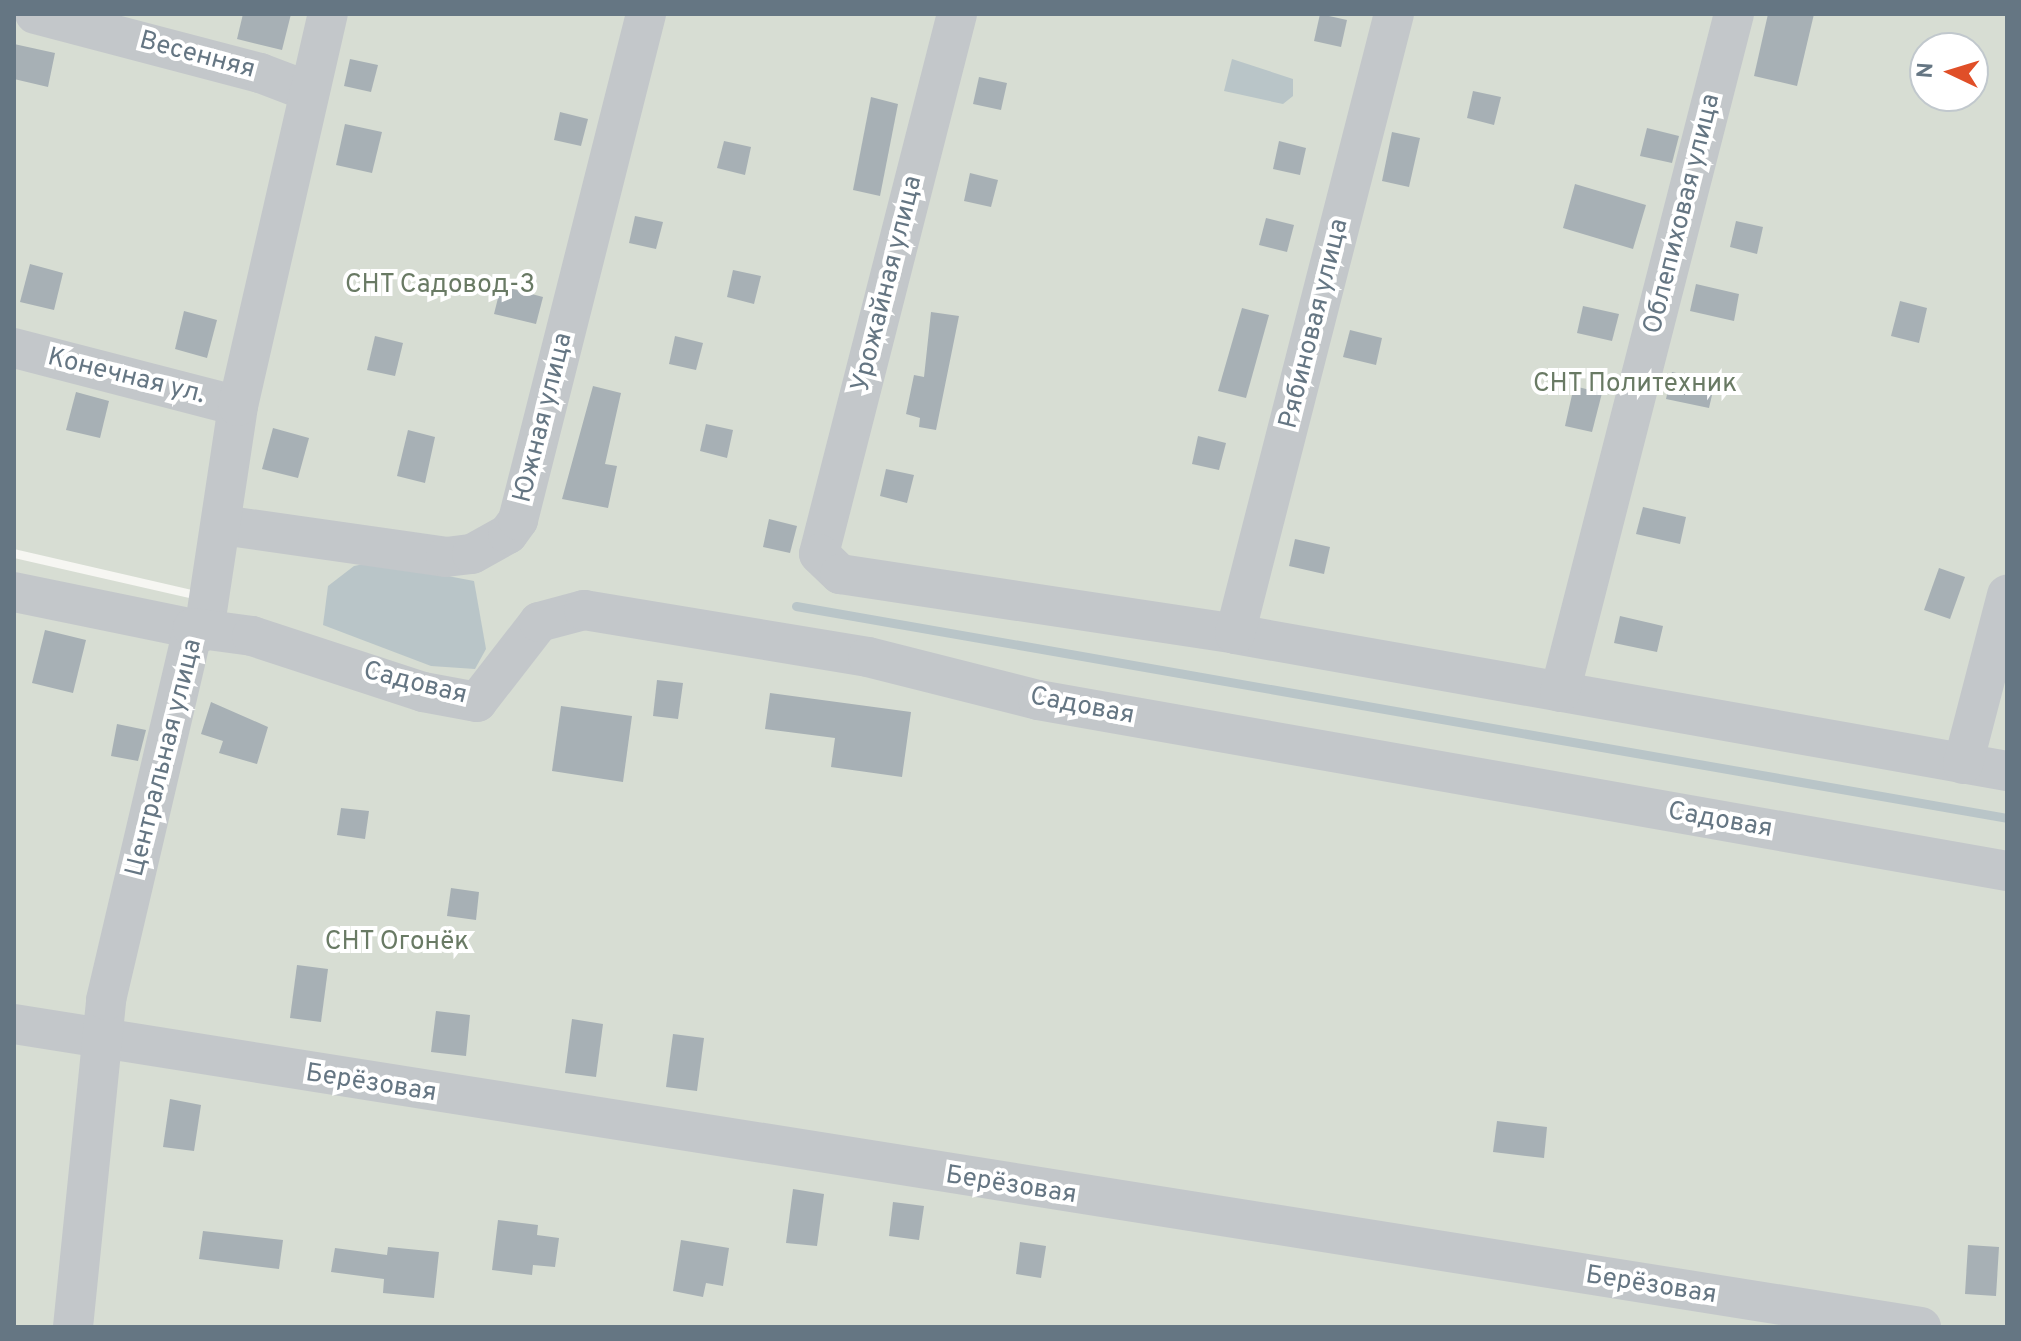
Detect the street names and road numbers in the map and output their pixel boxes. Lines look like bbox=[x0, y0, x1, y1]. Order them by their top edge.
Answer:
street label: Весенняя bbox=[136, 26, 258, 86]
street label: Облепиховая улица bbox=[1638, 91, 1728, 337]
street label: Урожайная улица bbox=[846, 173, 930, 395]
street label: Рябиновая улица bbox=[1274, 216, 1356, 432]
street label: Южная улица bbox=[508, 330, 580, 506]
street label: Конечная ул. bbox=[44, 342, 208, 412]
street label: Центральная улица bbox=[120, 636, 210, 880]
street label: Садовая bbox=[360, 656, 470, 712]
street label: Садовая bbox=[1027, 682, 1137, 732]
street label: Садовая bbox=[1665, 796, 1775, 846]
street label: Берёзовая bbox=[303, 1058, 439, 1110]
street label: Берёзовая bbox=[943, 1160, 1079, 1212]
street label: Берёзовая bbox=[1583, 1260, 1719, 1312]

